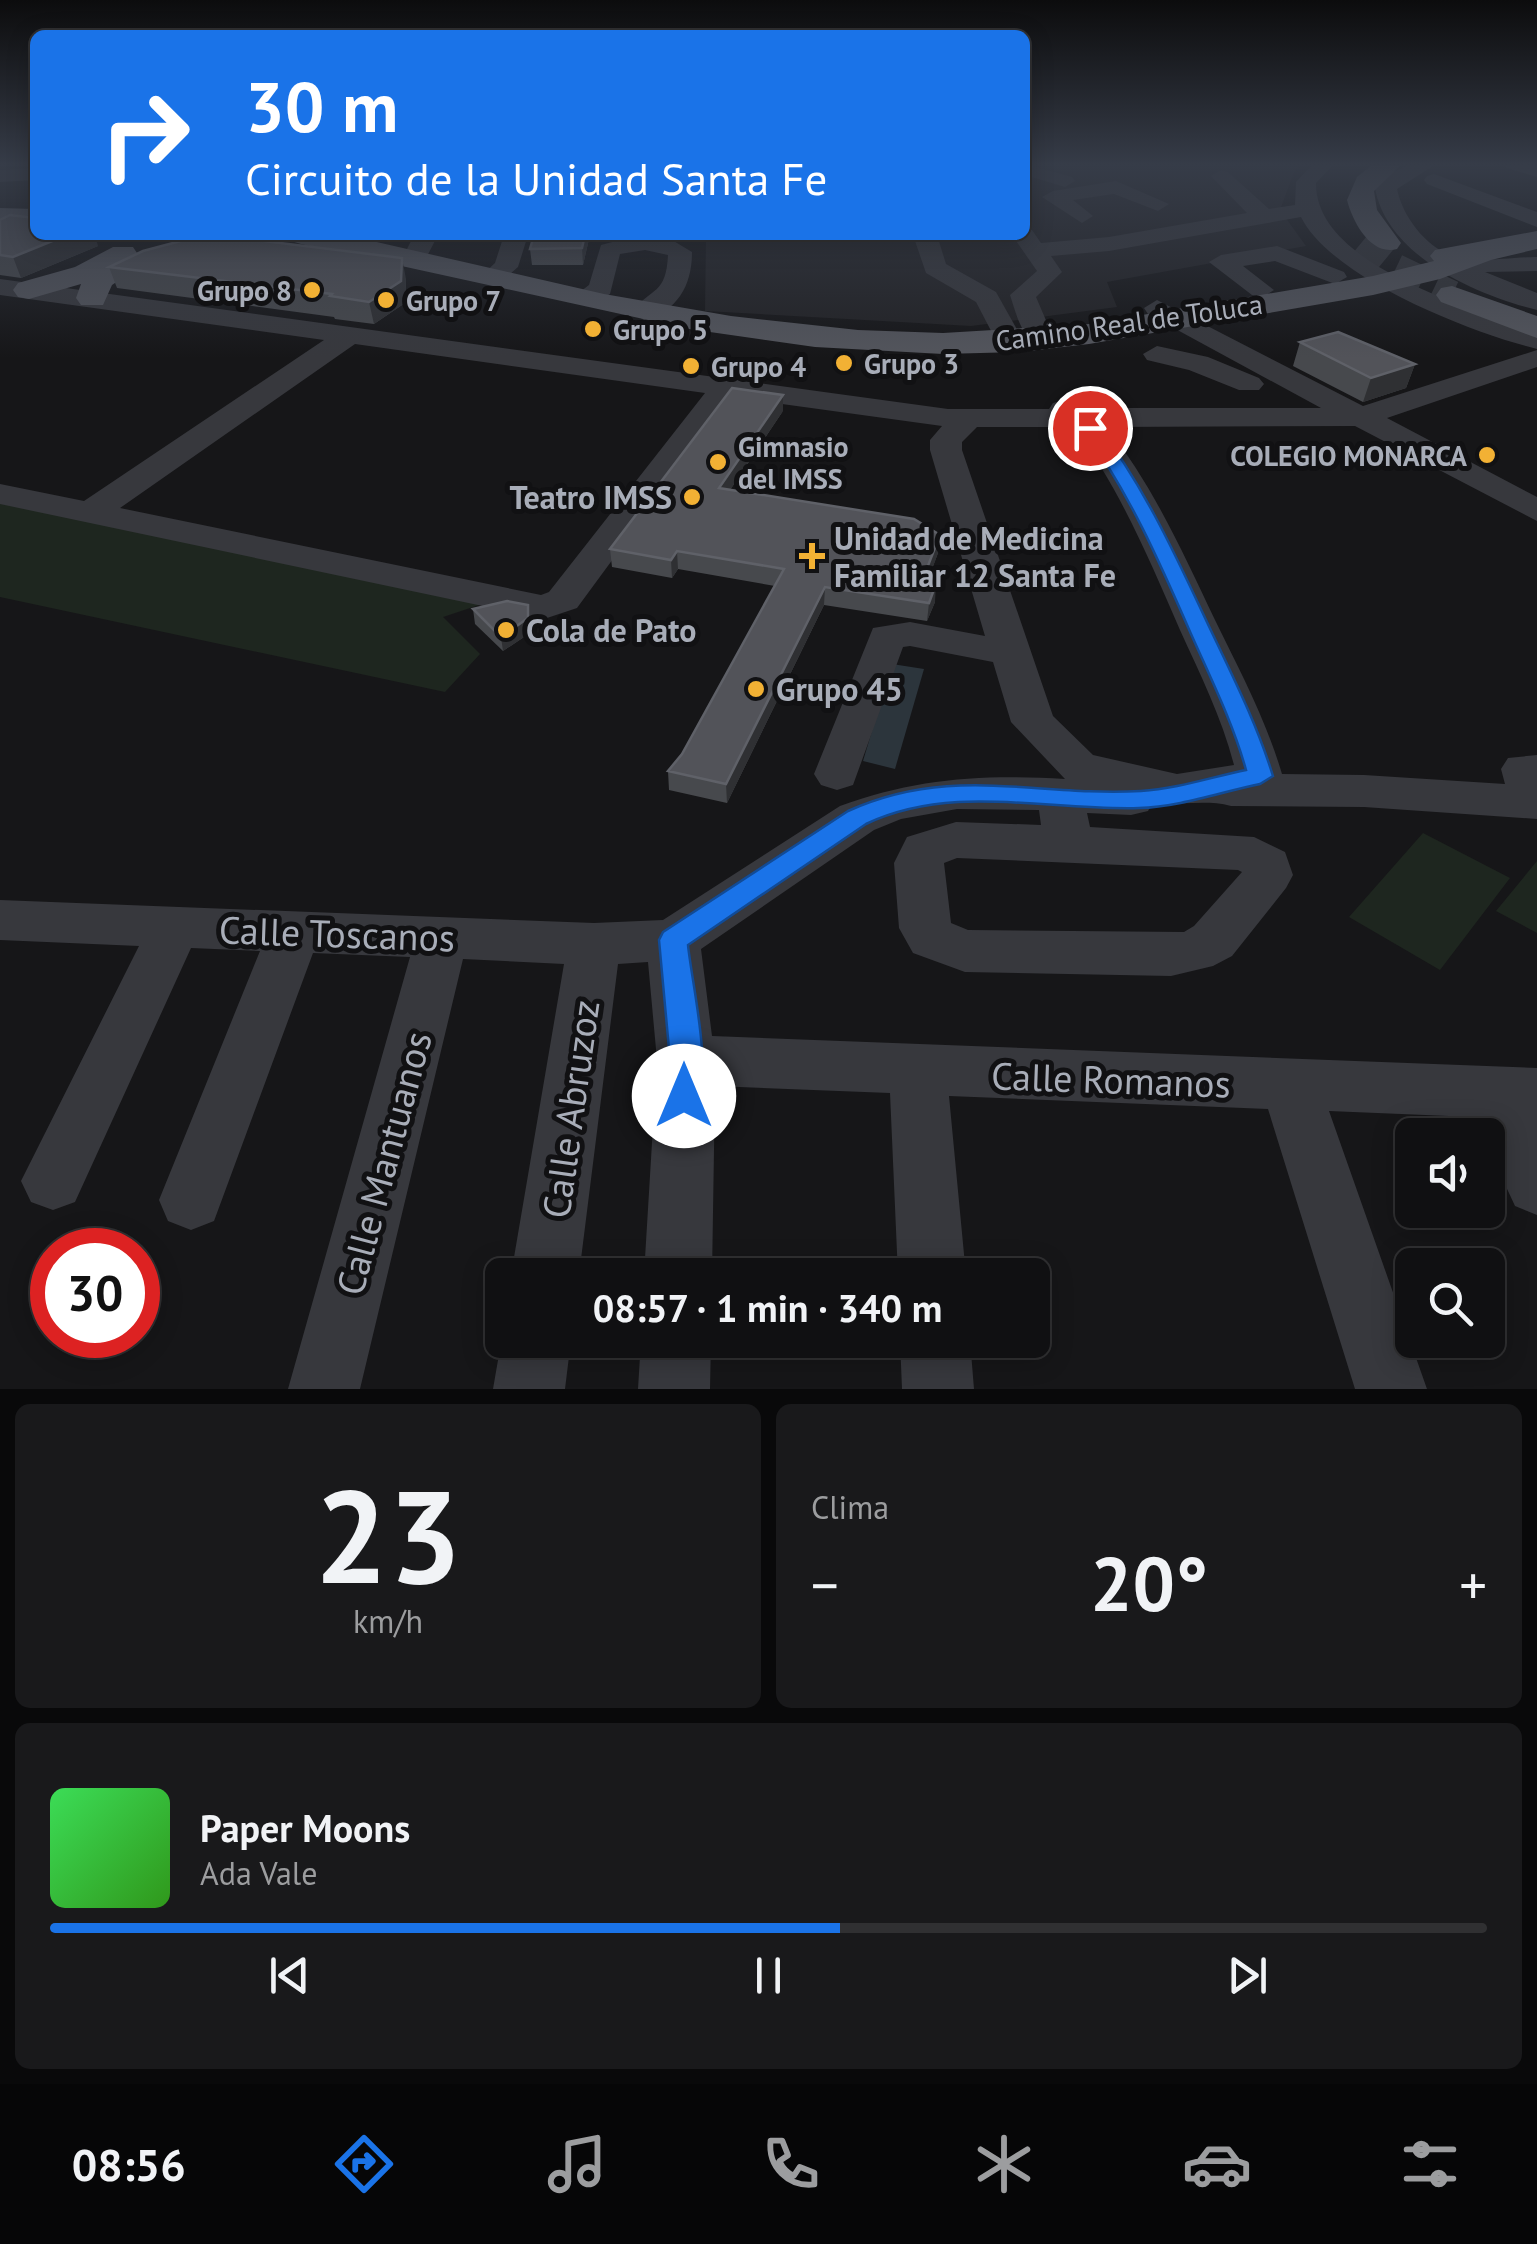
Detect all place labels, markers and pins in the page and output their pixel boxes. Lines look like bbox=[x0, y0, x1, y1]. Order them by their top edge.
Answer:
place label: Grupo 8 bbox=[197, 272, 292, 309]
marker: Grupo 8 bbox=[301, 279, 323, 301]
place label: Grupo 7 bbox=[406, 282, 501, 319]
marker: Grupo 7 bbox=[375, 289, 397, 311]
place label: Grupo 5 bbox=[613, 311, 708, 348]
marker: Grupo 5 bbox=[582, 318, 604, 340]
place label: Grupo 3 bbox=[864, 345, 959, 382]
place label: Grupo 4 bbox=[711, 348, 806, 385]
marker: Grupo 3 bbox=[833, 352, 855, 374]
marker: Grupo 4 bbox=[680, 355, 702, 377]
pin bbox=[1048, 386, 1133, 471]
place label: Gimnasio del IMSS bbox=[738, 428, 849, 497]
place label: COLEGIO MONARCA bbox=[1230, 437, 1467, 474]
marker: COLEGIO MONARCA bbox=[1476, 444, 1498, 466]
marker: Gimnasio del IMSS bbox=[707, 451, 729, 473]
place label: Teatro IMSS bbox=[509, 476, 672, 518]
marker: Teatro IMSS bbox=[681, 486, 703, 508]
place label: Unidad de Medicina Familiar 12 Santa Fe bbox=[834, 517, 1116, 596]
marker: Unidad de Medicina Familiar 12 Santa Fe bbox=[799, 543, 825, 569]
place label: Cola de Pato bbox=[526, 609, 696, 651]
marker: Cola de Pato bbox=[495, 619, 517, 641]
place label: Grupo 45 bbox=[776, 668, 903, 710]
marker: Grupo 45 bbox=[745, 678, 767, 700]

